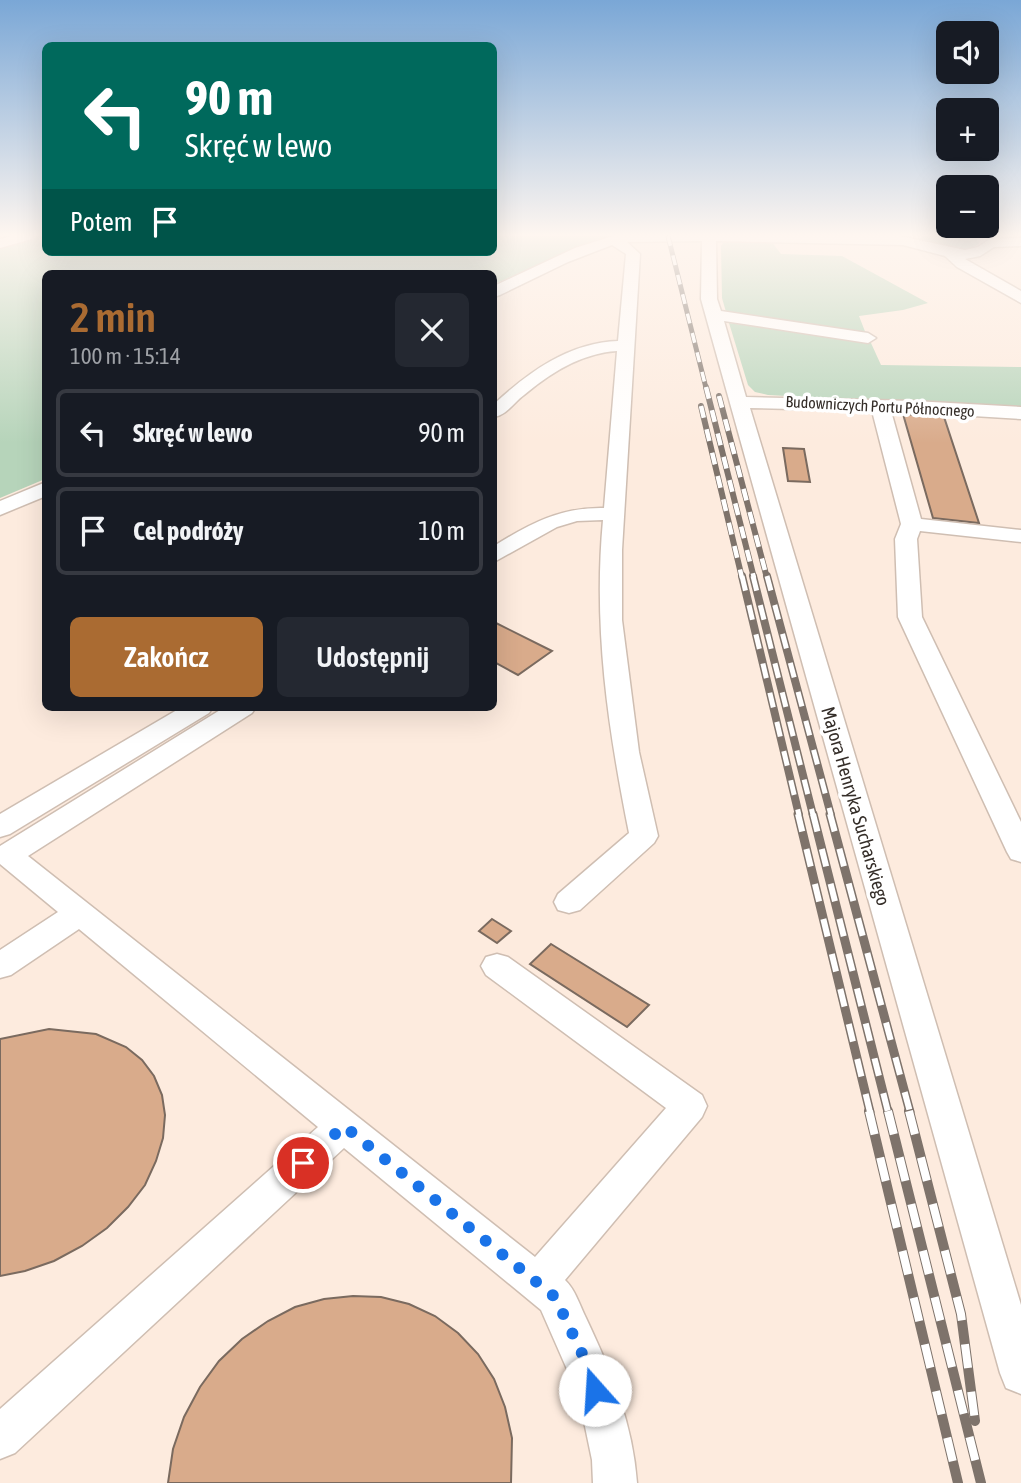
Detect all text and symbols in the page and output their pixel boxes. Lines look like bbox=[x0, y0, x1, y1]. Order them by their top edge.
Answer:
map controls bbox=[936, 21, 999, 238]
button: sound bbox=[936, 21, 999, 84]
text: 90 m bbox=[185, 69, 273, 125]
icon: left bbox=[70, 70, 161, 161]
button: + bbox=[936, 98, 999, 161]
text: Skręć w lewo bbox=[185, 127, 332, 164]
button: − bbox=[936, 175, 999, 238]
icon: arrive bbox=[146, 203, 184, 241]
text: Potem bbox=[70, 207, 132, 237]
text: 2 min bbox=[70, 293, 156, 341]
button: close bbox=[395, 293, 469, 367]
text: 100 m · 15:14 bbox=[70, 343, 181, 369]
street label: Budowniczych Portu Północnego bbox=[785, 392, 975, 421]
icon: left bbox=[74, 414, 112, 452]
text: Skręć w lewo bbox=[133, 418, 253, 448]
text: 90 m bbox=[418, 418, 465, 448]
icon: arrive bbox=[74, 512, 112, 550]
text: Cel podróży bbox=[133, 516, 244, 546]
text: 10 m bbox=[418, 516, 465, 546]
button: Zakończ bbox=[70, 617, 263, 697]
button: Udostępnij bbox=[277, 617, 469, 697]
street label: Majora Henryka Sucharskiego bbox=[817, 704, 895, 908]
pin bbox=[273, 1133, 333, 1193]
icon: arrive bbox=[284, 1144, 322, 1182]
position arrow bbox=[558, 1353, 632, 1427]

